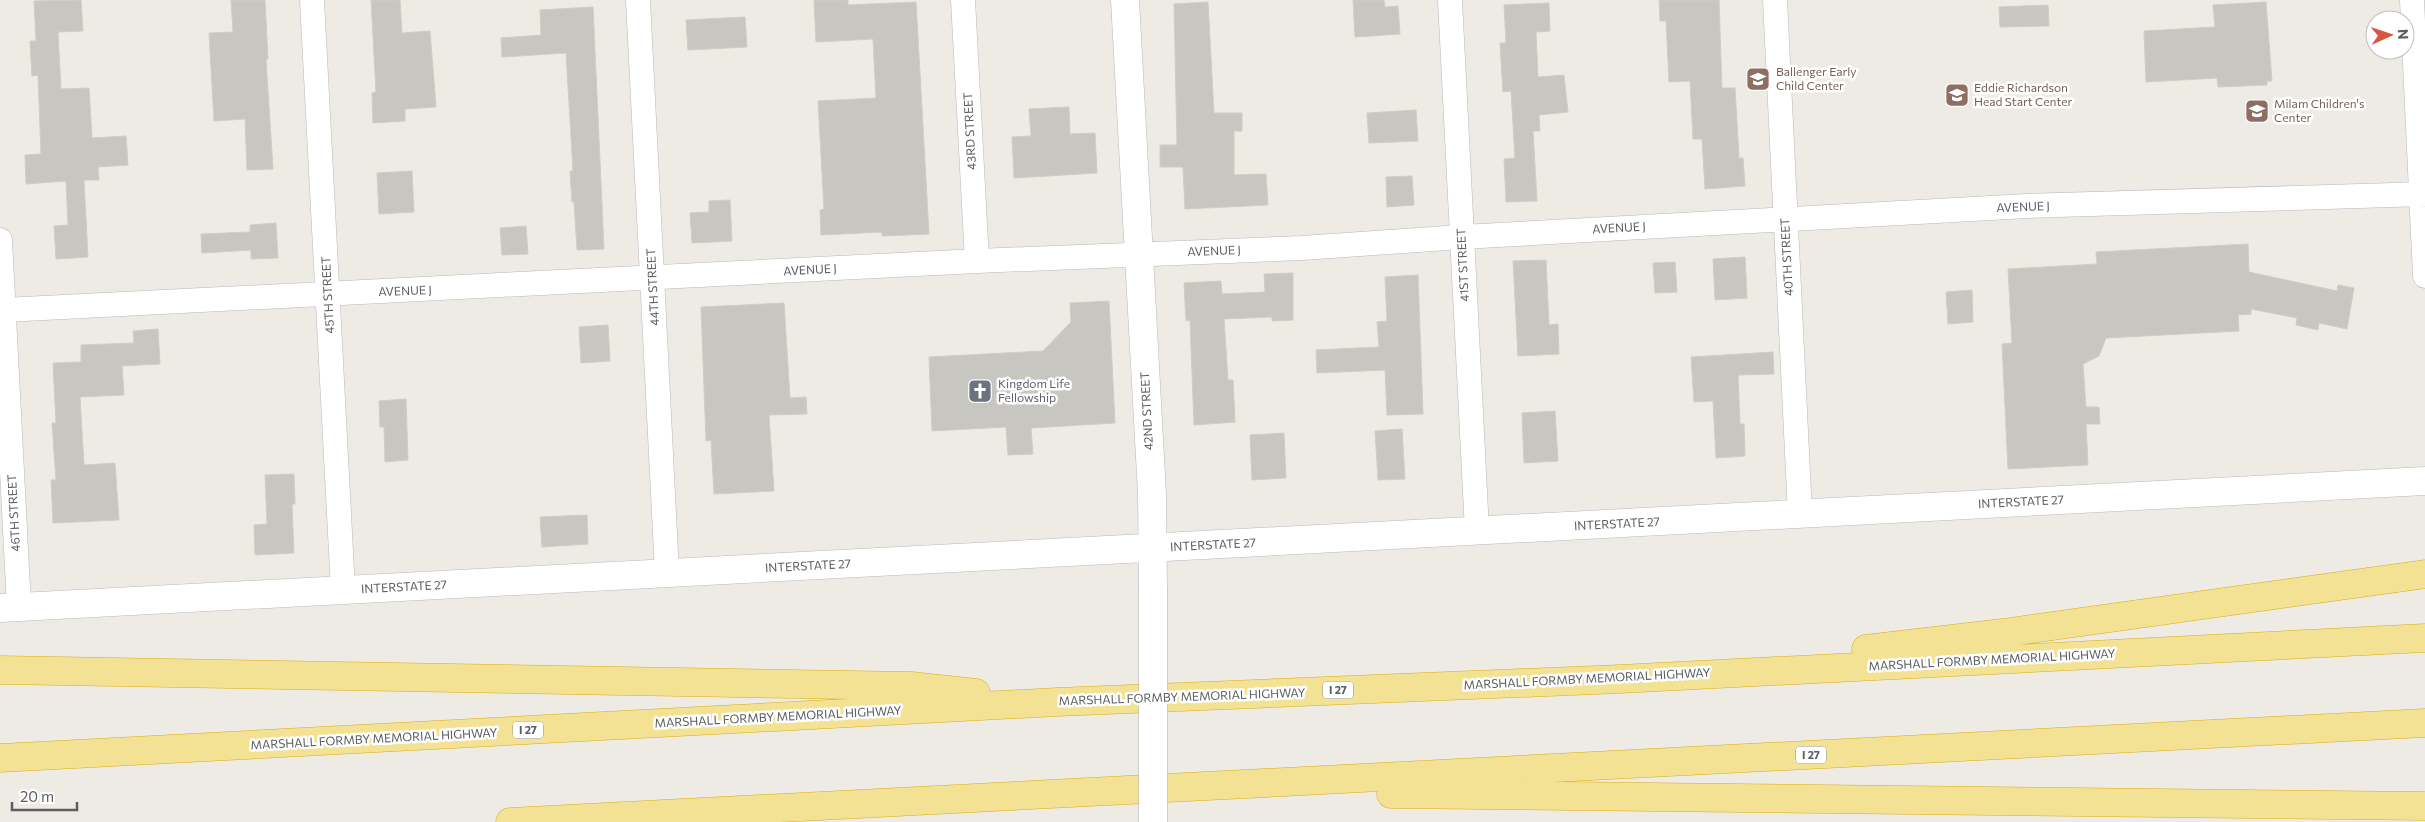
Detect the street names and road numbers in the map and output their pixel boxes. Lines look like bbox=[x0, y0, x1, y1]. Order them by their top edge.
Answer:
street label: 43RD STREET bbox=[960, 92, 978, 170]
street label: AVENUE J bbox=[1996, 198, 2050, 215]
street label: 40TH STREET bbox=[1777, 217, 1795, 296]
street label: AVENUE J bbox=[1592, 219, 1646, 236]
street label: 41ST STREET bbox=[1453, 228, 1471, 302]
street label: AVENUE J bbox=[1187, 242, 1241, 259]
street label: 44TH STREET bbox=[643, 248, 661, 326]
street label: 45TH STREET bbox=[318, 256, 336, 334]
street label: AVENUE J bbox=[783, 261, 837, 278]
street label: AVENUE J bbox=[378, 282, 432, 299]
street label: 42ND STREET bbox=[1137, 371, 1155, 451]
street label: 46TH STREET bbox=[4, 474, 22, 552]
street label: INTERSTATE 27 bbox=[1978, 492, 2064, 510]
street label: INTERSTATE 27 bbox=[1574, 514, 1660, 532]
street label: INTERSTATE 27 bbox=[1170, 535, 1256, 553]
street label: INTERSTATE 27 bbox=[765, 556, 851, 574]
street label: INTERSTATE 27 bbox=[361, 577, 447, 595]
street label: MARSHALL FORMBY MEMORIAL HIGHWAY bbox=[1868, 646, 2116, 672]
street label: MARSHALL FORMBY MEMORIAL HIGHWAY bbox=[1463, 665, 1711, 691]
road number: I 27 bbox=[1323, 682, 1353, 698]
street label: MARSHALL FORMBY MEMORIAL HIGHWAY bbox=[1058, 685, 1306, 707]
street label: MARSHALL FORMBY MEMORIAL HIGHWAY bbox=[654, 703, 902, 729]
road number: I 27 bbox=[513, 722, 543, 738]
street label: MARSHALL FORMBY MEMORIAL HIGHWAY bbox=[250, 725, 498, 751]
road number: I 27 bbox=[1796, 746, 1826, 764]

